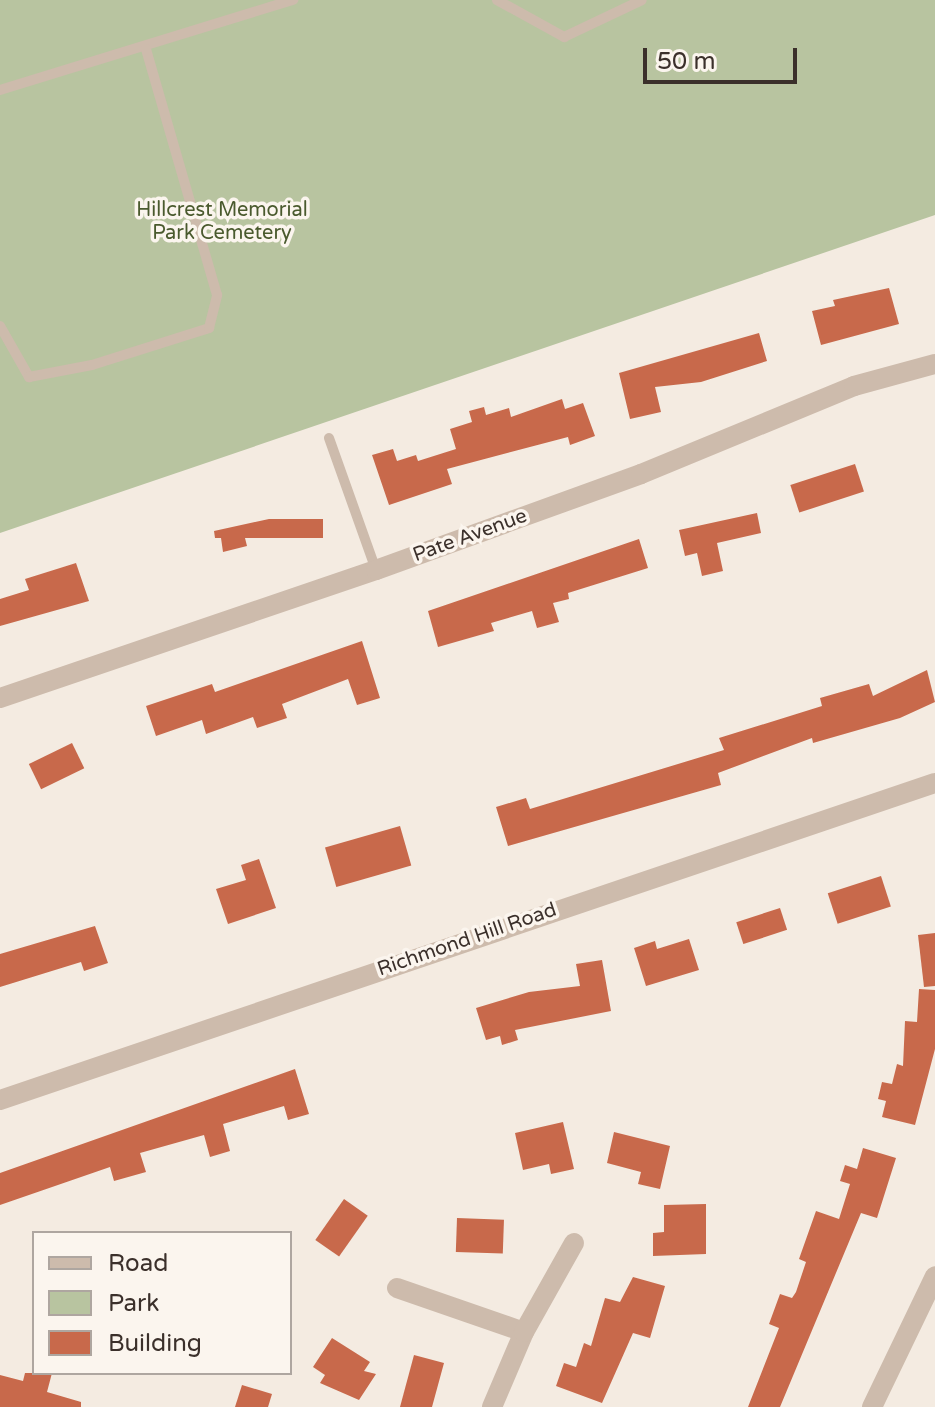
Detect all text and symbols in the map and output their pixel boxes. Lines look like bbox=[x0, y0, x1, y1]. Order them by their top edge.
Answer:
scale bar bbox=[647, 32, 801, 82]
text: 50 m bbox=[657, 47, 715, 76]
park label: Hillcrest Memorial Park Cemetery bbox=[136, 198, 308, 245]
street label: Pate Avenue bbox=[410, 504, 530, 568]
street label: Richmond Hill Road bbox=[374, 898, 560, 982]
legend bbox=[32, 1231, 292, 1375]
text: Road bbox=[108, 1249, 168, 1278]
text: Park bbox=[108, 1289, 159, 1318]
text: Building bbox=[108, 1329, 202, 1358]

